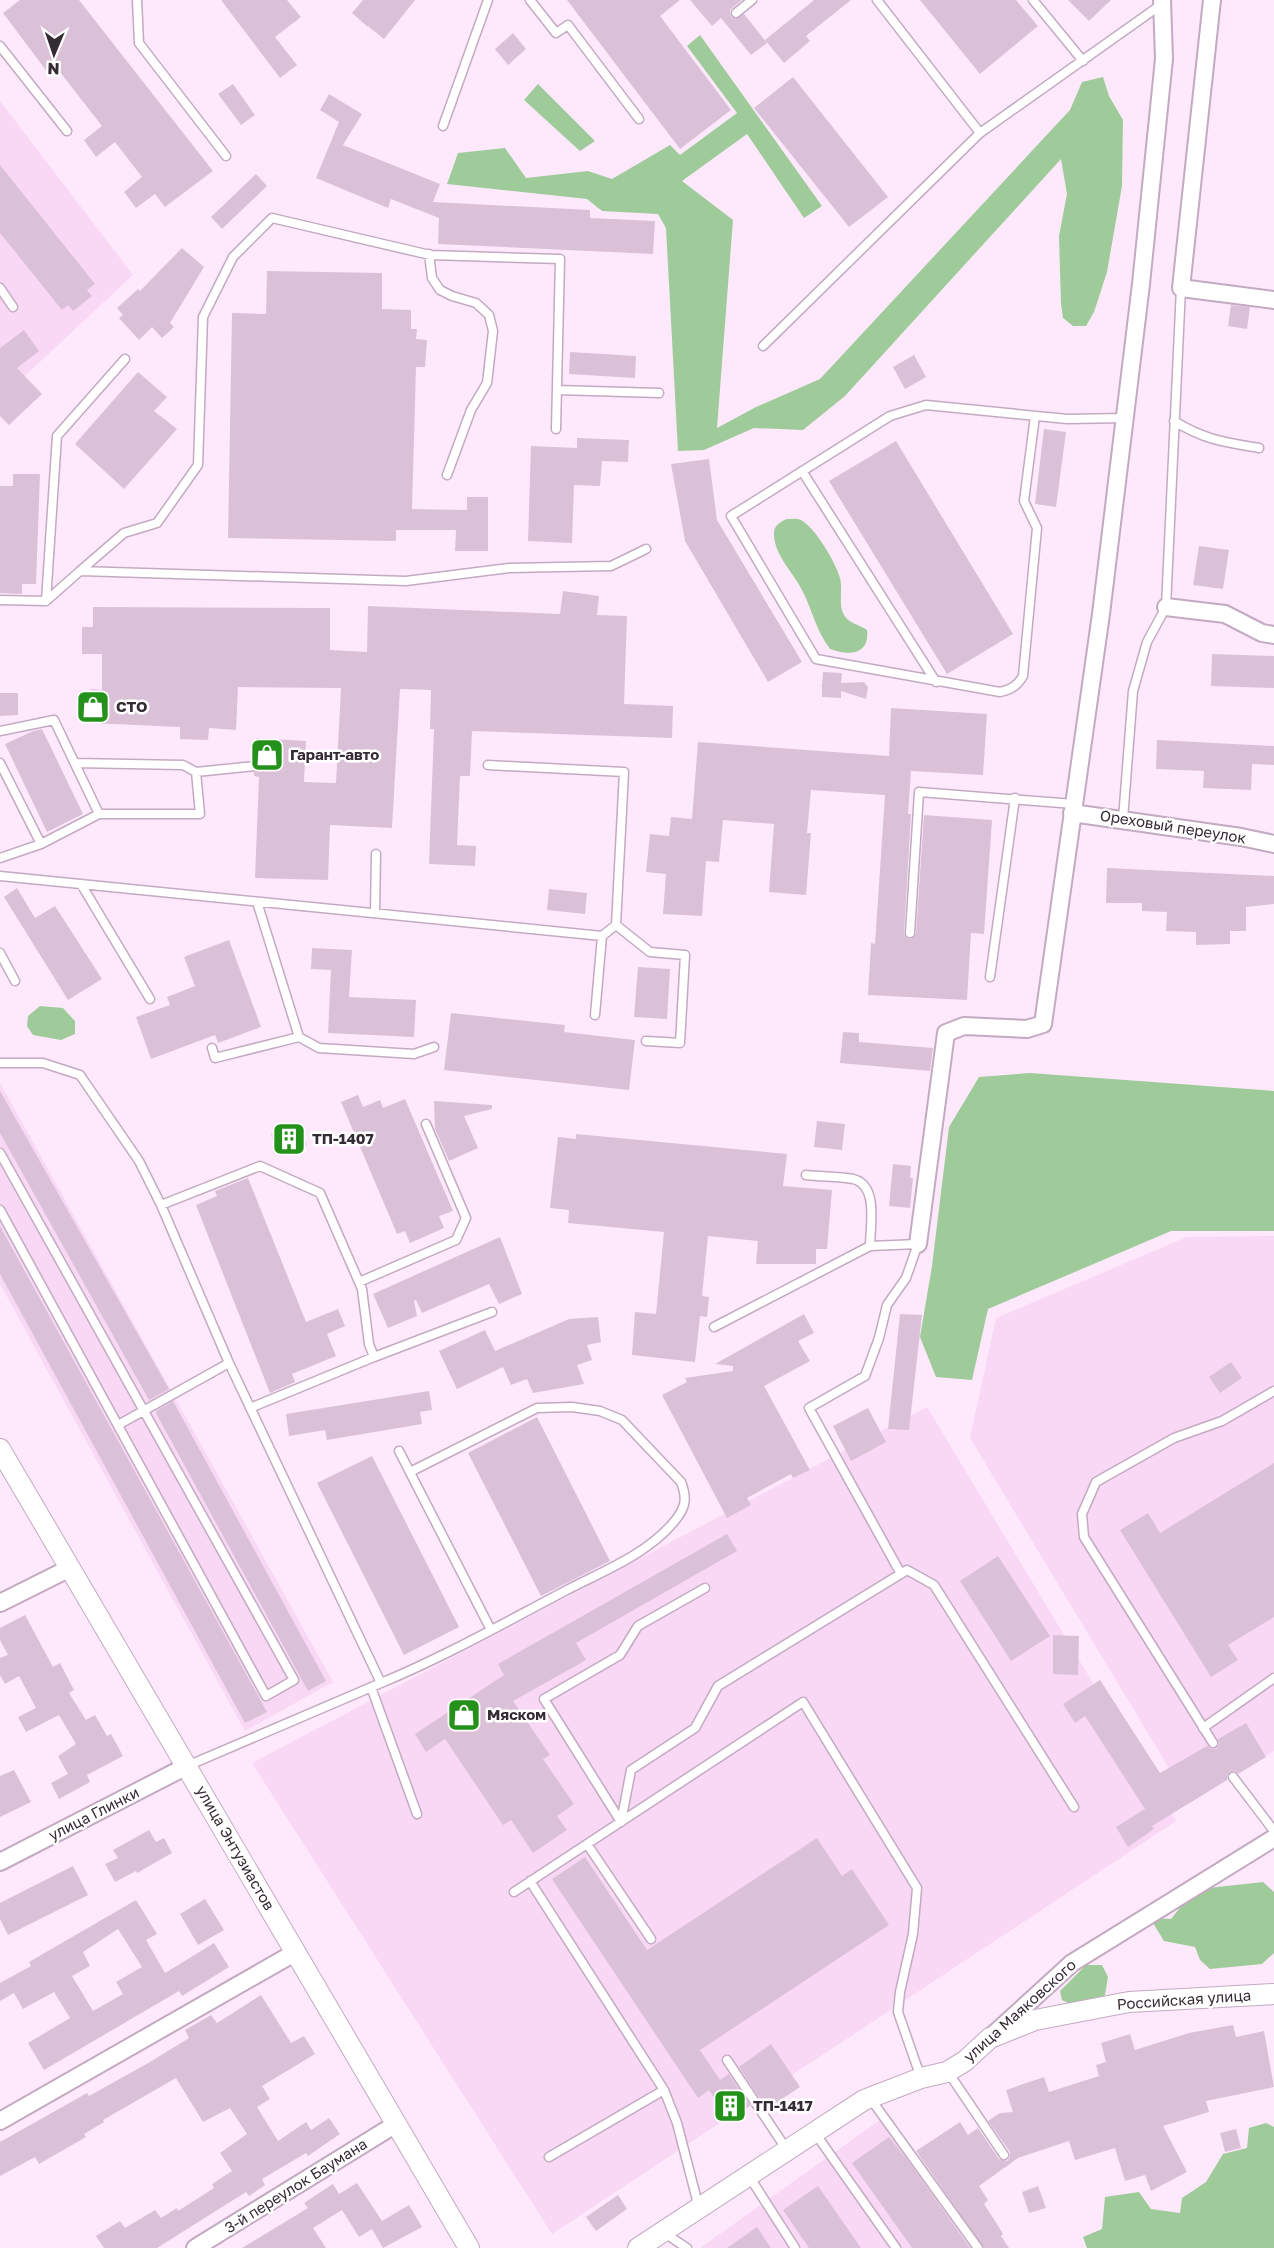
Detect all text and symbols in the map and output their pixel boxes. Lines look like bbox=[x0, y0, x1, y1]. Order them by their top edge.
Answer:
north arrow bbox=[24, 24, 84, 84]
text: N bbox=[47, 59, 60, 79]
shop icon: СТО bbox=[75, 689, 111, 725]
place label: СТО bbox=[116, 697, 148, 715]
shop icon: Гарант-авто bbox=[249, 737, 285, 773]
place label: Гарант-авто bbox=[290, 745, 379, 763]
street label: Ореховый переулок bbox=[1099, 806, 1248, 847]
building icon: ТП-1407 bbox=[271, 1121, 307, 1157]
place label: ТП-1407 bbox=[312, 1129, 374, 1147]
shop icon: Мяском bbox=[446, 1697, 482, 1733]
place label: Мяском bbox=[487, 1705, 546, 1723]
street label: улица Энтузиастов bbox=[193, 1782, 279, 1913]
street label: улица Глинки bbox=[45, 1783, 142, 1844]
street label: улица Маяковского bbox=[960, 1955, 1079, 2065]
street label: Российская улица bbox=[1116, 1985, 1252, 2013]
building icon: ТП-1417 bbox=[712, 2088, 748, 2124]
place label: ТП-1417 bbox=[753, 2096, 813, 2114]
street label: 3-й переулок Баумана bbox=[221, 2134, 370, 2236]

